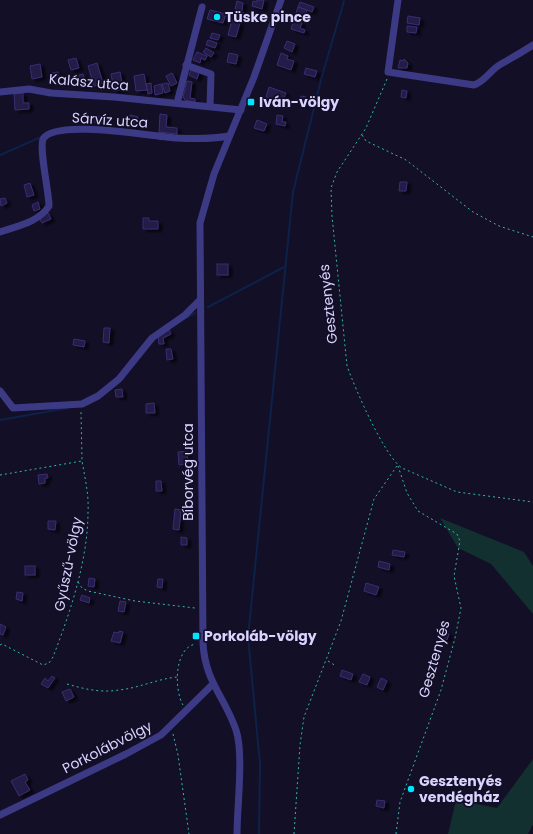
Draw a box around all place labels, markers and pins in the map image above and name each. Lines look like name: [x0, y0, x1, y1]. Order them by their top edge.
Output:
place label: Tüske pince: [225, 7, 311, 27]
marker: Tüske pince: [212, 12, 222, 22]
place label: Iván-völgy: [259, 92, 339, 112]
marker: Iván-völgy: [246, 97, 256, 107]
place label: Porkoláb-völgy: [204, 626, 317, 646]
marker: Porkoláb-völgy: [191, 631, 201, 641]
place label: Gesztenyés vendégház: [419, 771, 502, 807]
marker: Gesztenyés vendégház: [406, 784, 416, 794]

